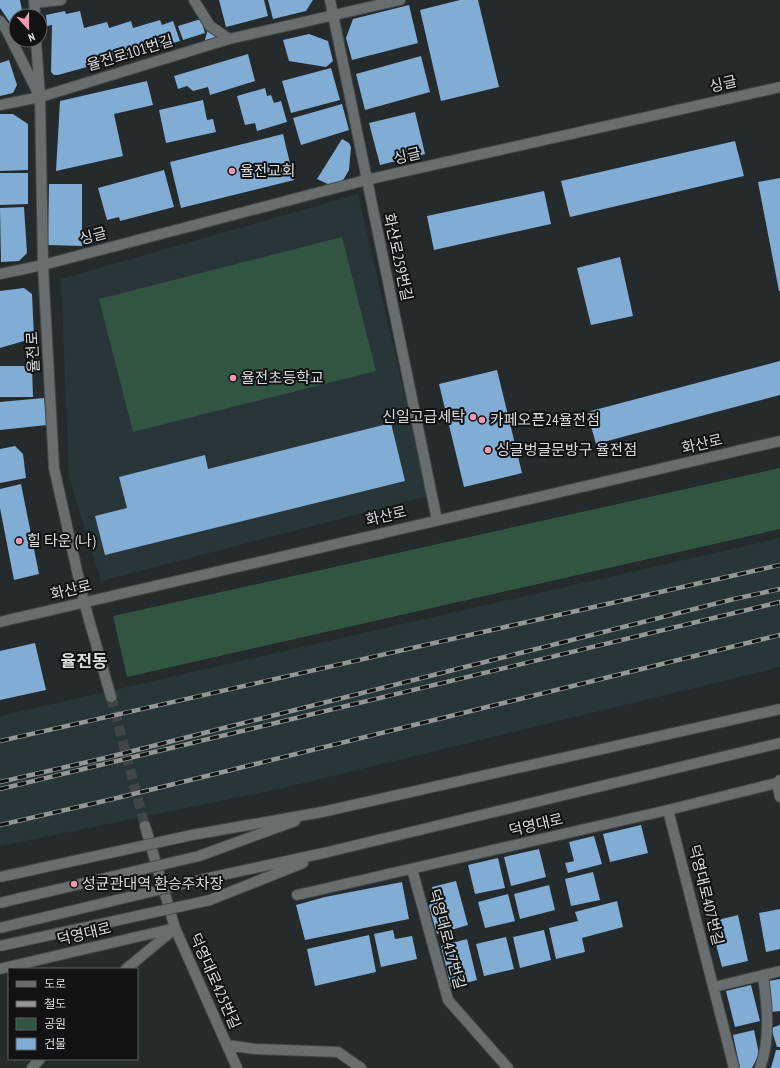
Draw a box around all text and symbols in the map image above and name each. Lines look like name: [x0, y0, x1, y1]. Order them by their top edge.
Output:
north arrow: [8, 8, 48, 48]
text: N: [26, 30, 37, 45]
street label: 율전로101번길: [84, 30, 175, 75]
street label: 싱글: [707, 71, 739, 96]
street label: 싱글: [391, 143, 423, 168]
place label: 율전교회: [240, 161, 295, 180]
marker: 율전교회: [227, 166, 237, 176]
street label: 화산로259번길: [380, 211, 417, 303]
street label: 싱글: [77, 223, 109, 248]
street label: 율전로: [22, 331, 43, 373]
place label: 율전초등학교: [241, 368, 324, 387]
marker: 율전초등학교: [228, 373, 238, 383]
place label: 신일고급세탁: [382, 407, 465, 426]
place label: 카페오픈24율전점: [490, 410, 600, 429]
marker: 신일고급세탁: [468, 412, 478, 422]
marker: 카페오픈24율전점: [477, 415, 487, 425]
street label: 화산로: [680, 430, 724, 457]
place label: 싱글벙글문방구 율전점: [496, 440, 637, 459]
marker: 싱글벙글문방구 율전점: [483, 445, 493, 455]
street label: 화산로: [364, 502, 408, 529]
place label: 힐 타운 (나): [27, 531, 96, 550]
marker: 힐 타운 (나): [14, 536, 24, 546]
street label: 화산로: [48, 575, 93, 604]
district label: 율전동: [61, 650, 108, 672]
street label: 덕영대로: [507, 809, 565, 840]
street label: 덕영대로407번길: [685, 843, 728, 947]
place label: 성균관대역 환승주차장: [82, 874, 223, 893]
marker: 성균관대역 환승주차장: [69, 879, 79, 889]
street label: 덕영대로417번길: [425, 887, 470, 991]
street label: 덕영대로: [55, 918, 113, 949]
street label: 덕영대로425번길: [186, 930, 245, 1032]
legend: [8, 968, 138, 1060]
text: 도로: [44, 976, 66, 991]
text: 철도: [44, 996, 66, 1011]
text: 공원: [44, 1016, 66, 1031]
text: 건물: [44, 1036, 66, 1051]

